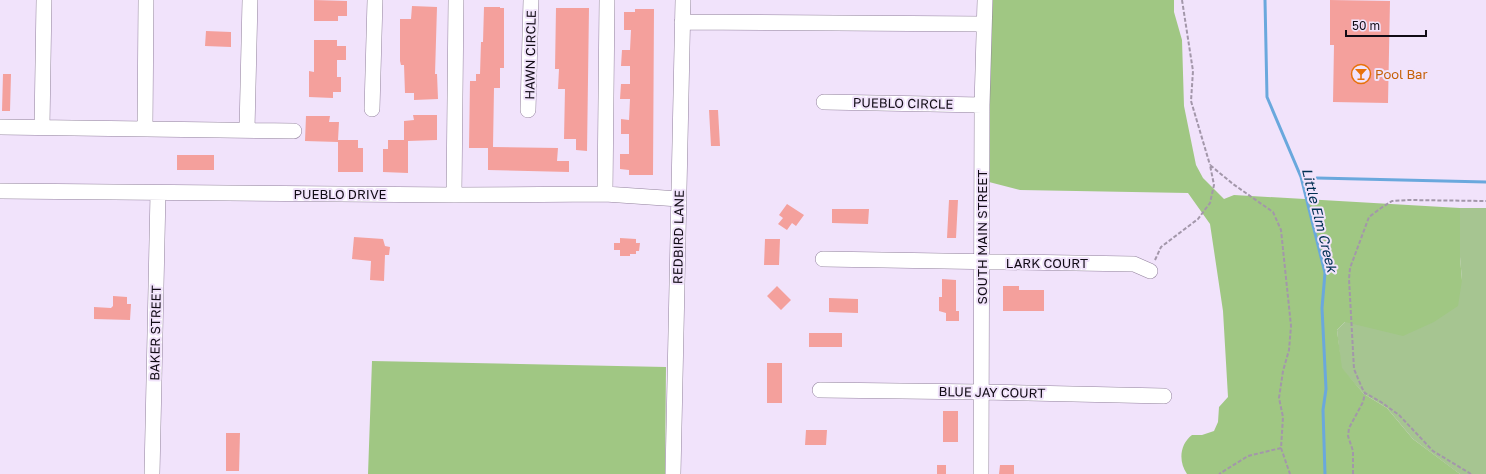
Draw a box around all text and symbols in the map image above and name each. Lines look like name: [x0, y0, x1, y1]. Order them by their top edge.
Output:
street label: HAWN CIRCLE: [521, 10, 539, 100]
scale bar: [1346, 12, 1426, 38]
text: 50 m: [1352, 18, 1380, 33]
bar icon: Pool Bar: [1350, 63, 1372, 85]
place label: Pool Bar: [1375, 66, 1428, 82]
street label: PUEBLO CIRCLE: [853, 94, 953, 112]
water label: Little Elm Creek: [1299, 166, 1342, 276]
street label: SOUTH MAIN STREET: [974, 170, 990, 304]
street label: PUEBLO DRIVE: [293, 186, 387, 202]
street label: REDBIRD LANE: [669, 190, 687, 284]
street label: LARK COURT: [1006, 255, 1088, 271]
street label: BAKER STREET: [146, 285, 164, 381]
street label: BLUE JAY COURT: [938, 383, 1046, 401]

